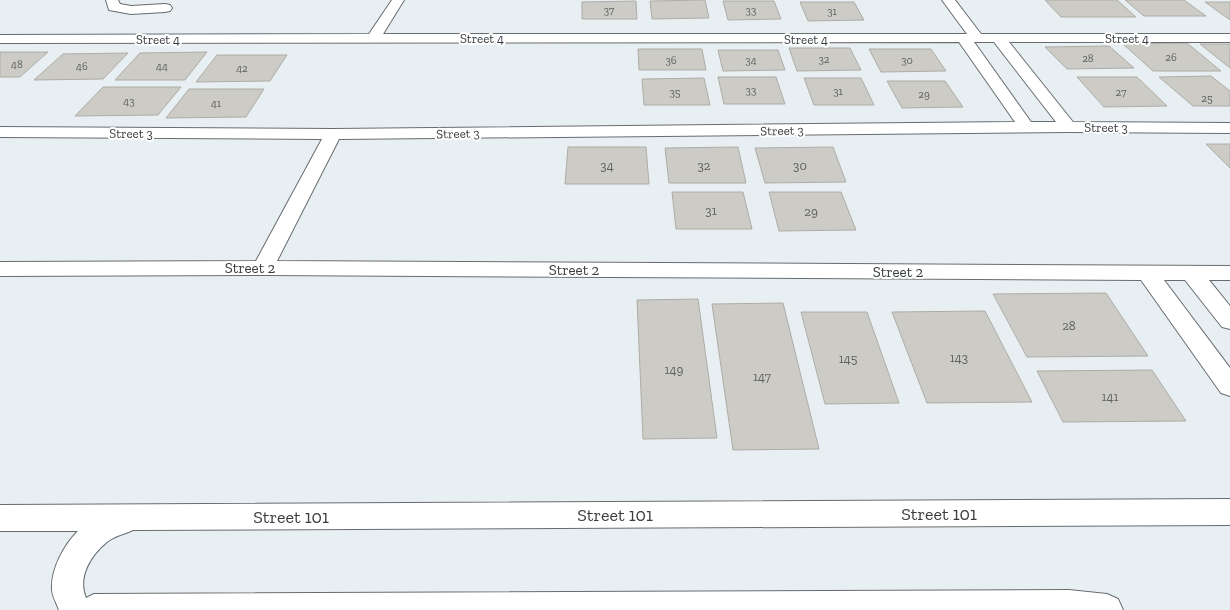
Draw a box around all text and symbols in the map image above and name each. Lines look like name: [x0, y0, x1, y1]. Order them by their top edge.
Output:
house number: 37: [604, 4, 614, 17]
house number: 33: [746, 4, 756, 17]
house number: 31: [827, 5, 838, 18]
street label: Street 4: [460, 31, 504, 46]
street label: Street 4: [1105, 31, 1149, 46]
street label: Street 4: [136, 32, 180, 47]
street label: Street 4: [784, 32, 828, 47]
house number: 26: [1165, 51, 1177, 64]
house number: 28: [1082, 52, 1094, 65]
house number: 32: [818, 53, 830, 66]
house number: 36: [665, 54, 677, 67]
house number: 34: [745, 54, 757, 67]
house number: 30: [901, 54, 913, 67]
house number: 48: [11, 58, 23, 71]
house number: 46: [76, 60, 88, 73]
house number: 44: [156, 60, 168, 73]
house number: 42: [236, 62, 248, 75]
house number: 33: [746, 84, 756, 97]
house number: 31: [833, 85, 844, 98]
house number: 35: [669, 86, 681, 99]
house number: 27: [1116, 86, 1126, 99]
house number: 29: [918, 88, 930, 101]
house number: 25: [1201, 92, 1213, 105]
house number: 43: [123, 95, 135, 108]
house number: 41: [211, 97, 222, 110]
street label: Street 3: [1084, 120, 1128, 135]
street label: Street 3: [760, 123, 804, 138]
street label: Street 3: [109, 126, 153, 141]
street label: Street 3: [436, 126, 480, 141]
house number: 34: [600, 158, 614, 173]
house number: 32: [697, 158, 711, 173]
house number: 30: [793, 158, 807, 173]
house number: 31: [705, 203, 717, 218]
house number: 29: [804, 204, 818, 219]
street label: Street 2: [225, 259, 276, 277]
street label: Street 2: [549, 261, 600, 279]
street label: Street 2: [873, 263, 924, 281]
house number: 28: [1062, 318, 1076, 333]
house number: 143: [950, 350, 968, 365]
house number: 145: [839, 351, 858, 366]
house number: 149: [665, 362, 684, 377]
house number: 147: [753, 369, 771, 384]
house number: 141: [1101, 389, 1119, 404]
street label: Street 101: [901, 503, 977, 525]
street label: Street 101: [577, 504, 653, 526]
street label: Street 101: [253, 506, 329, 528]

